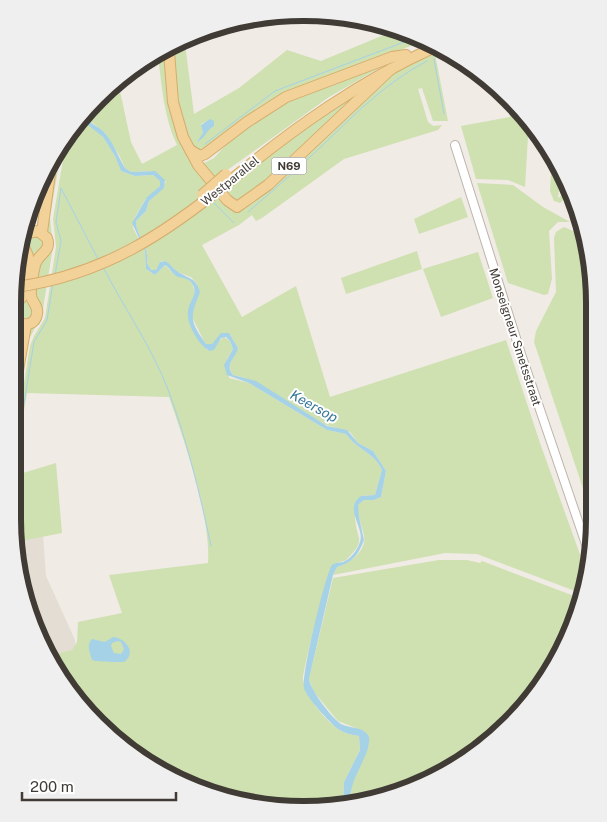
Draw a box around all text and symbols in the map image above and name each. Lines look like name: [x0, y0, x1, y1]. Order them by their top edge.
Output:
street label: Westparallel: [198, 153, 262, 209]
road number: N69: [272, 158, 306, 175]
street label: Monseigneur Smetsstraat: [486, 266, 544, 408]
water label: Keersop: [287, 386, 341, 426]
scale bar: [22, 770, 176, 802]
text: 200 m: [30, 778, 74, 795]

